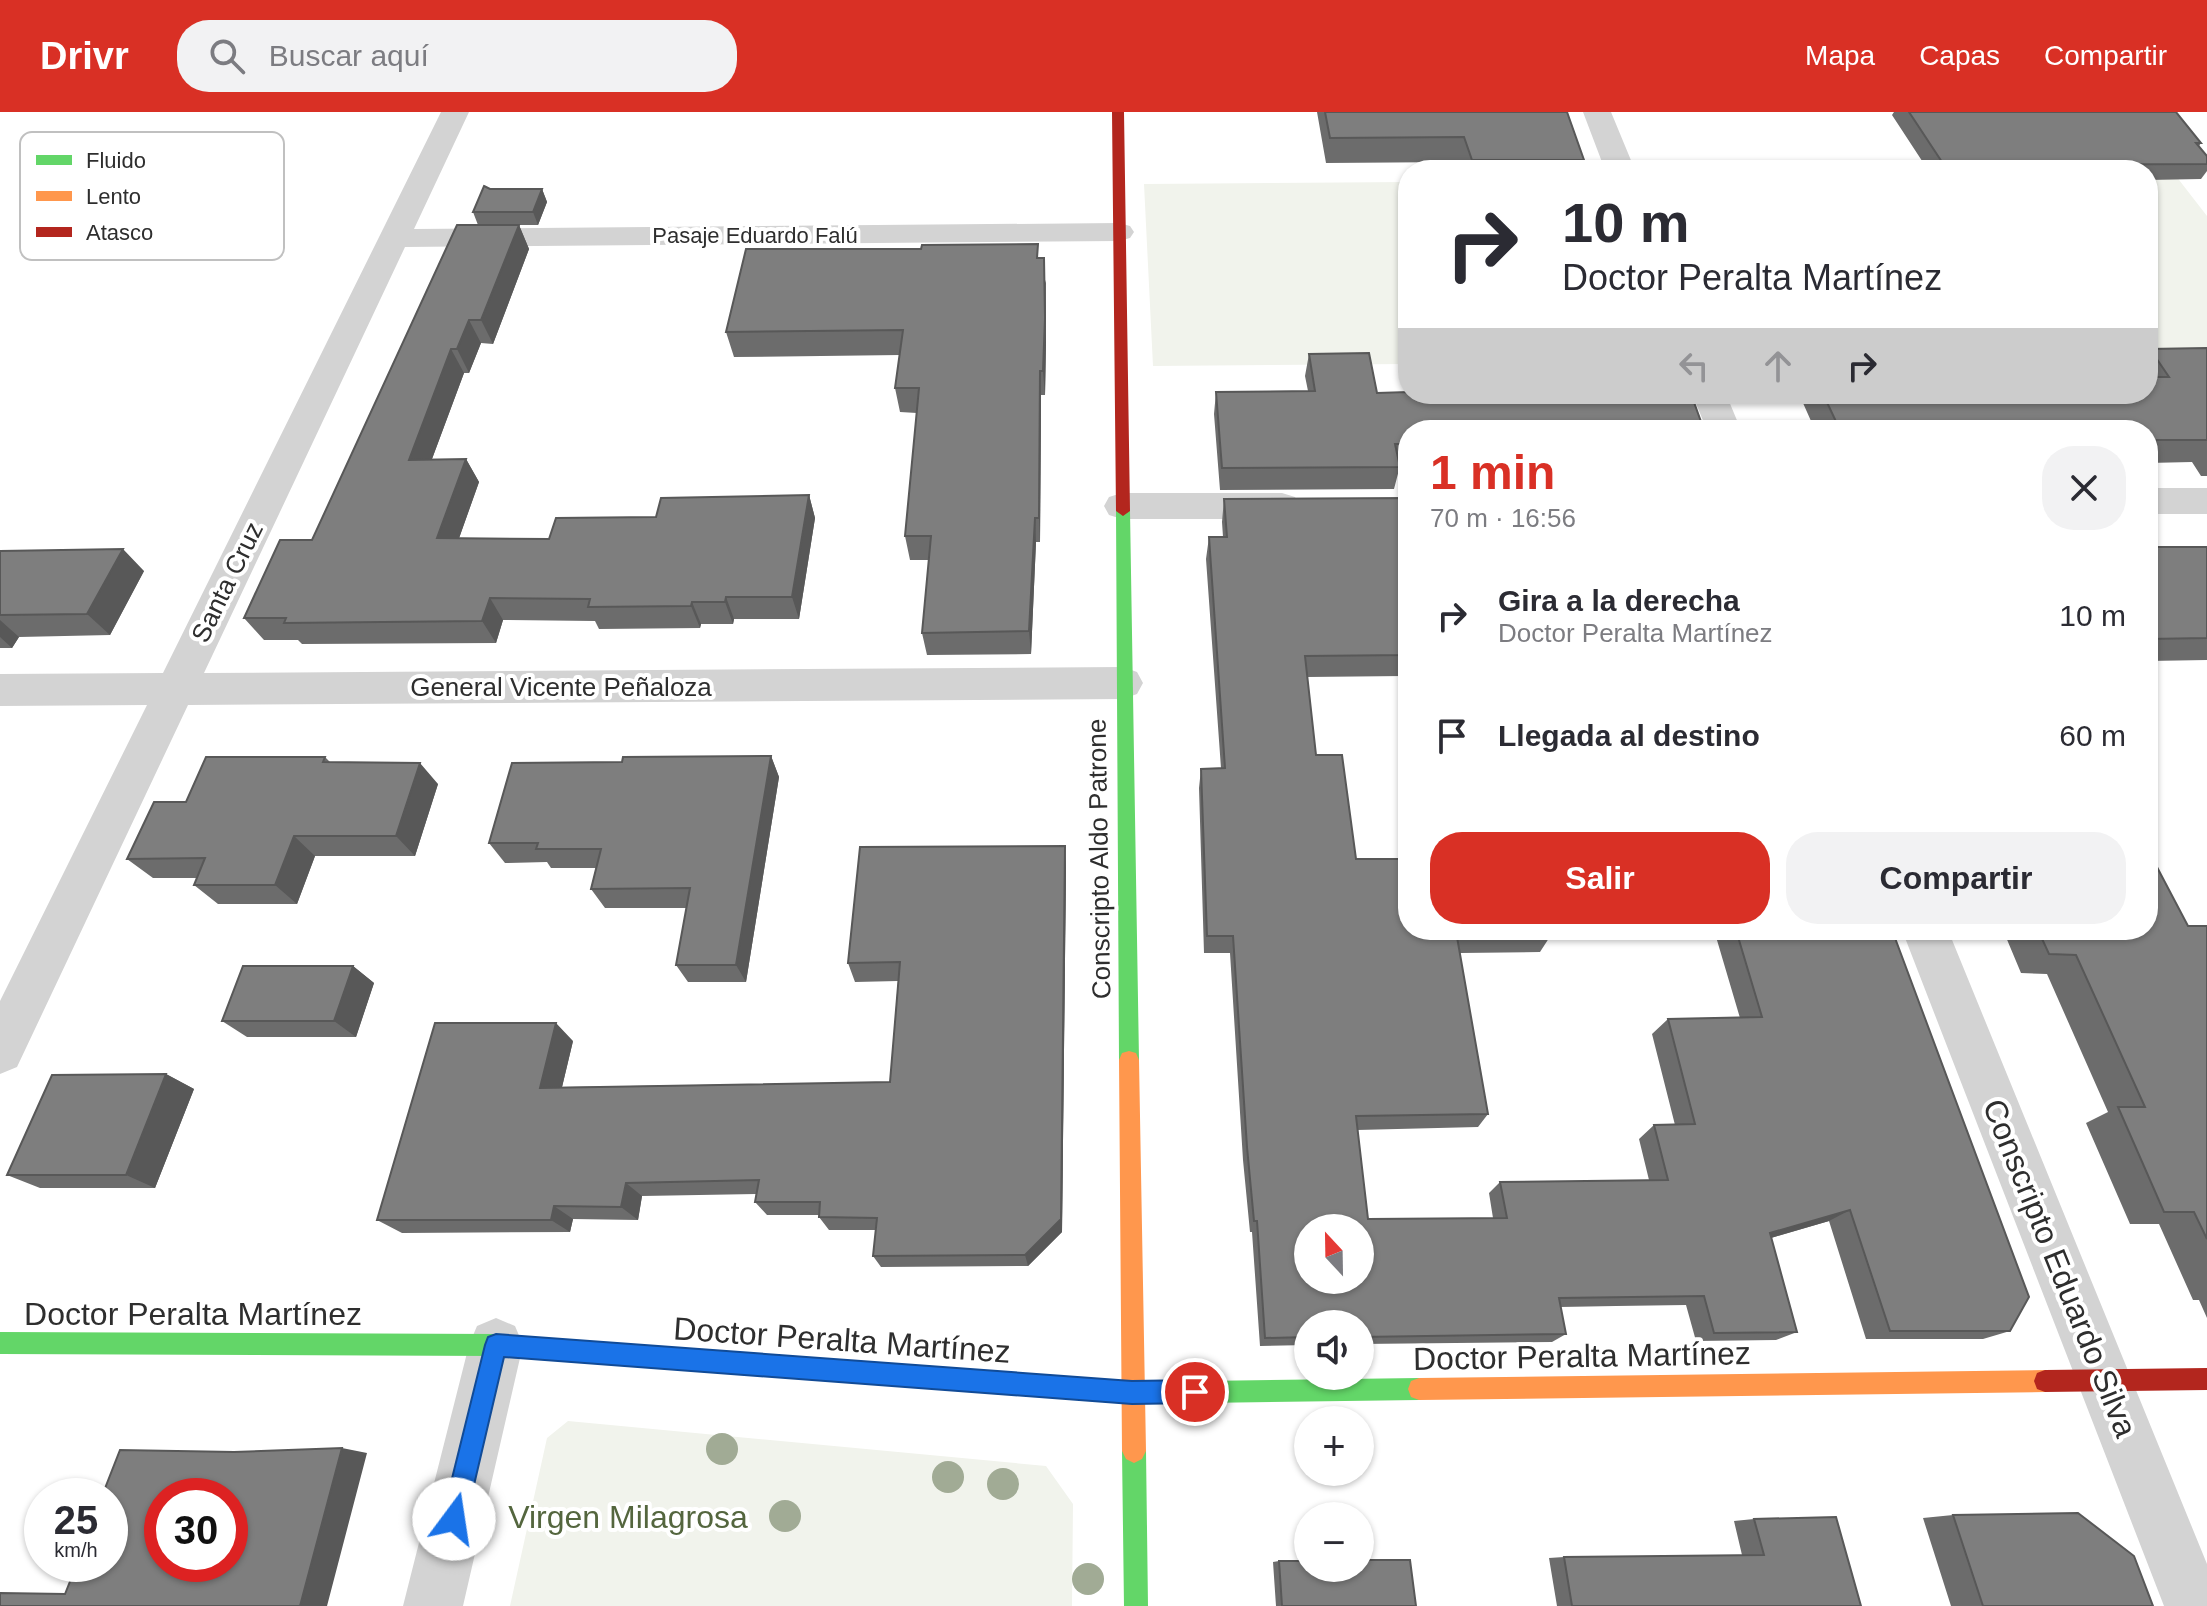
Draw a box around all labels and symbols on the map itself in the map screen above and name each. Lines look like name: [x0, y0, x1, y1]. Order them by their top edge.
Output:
legend: [20, 132, 284, 260]
text: Fluido: [86, 148, 146, 173]
text: Lento: [86, 184, 141, 209]
text: Atasco: [86, 220, 153, 245]
street label: Pasaje Eduardo Falú: [652, 223, 858, 248]
street label: Santa Cruz: [185, 517, 269, 647]
street label: General Vicente Peñaloza: [410, 672, 712, 702]
street label: Conscripto Aldo Patrone: [1082, 719, 1116, 999]
street label: Conscripto Eduardo Silva: [1976, 1094, 2144, 1442]
north arrow: [1294, 1214, 1374, 1294]
street label: Doctor Peralta Martínez: [24, 1296, 362, 1332]
street label: Doctor Peralta Martínez: [672, 1310, 1012, 1370]
street label: Doctor Peralta Martínez: [1413, 1335, 1751, 1377]
pin: [1161, 1358, 1229, 1426]
position arrow: [412, 1477, 496, 1561]
speed limit sign: 30: [144, 1478, 248, 1582]
park label: Virgen Milagrosa: [508, 1499, 748, 1535]

